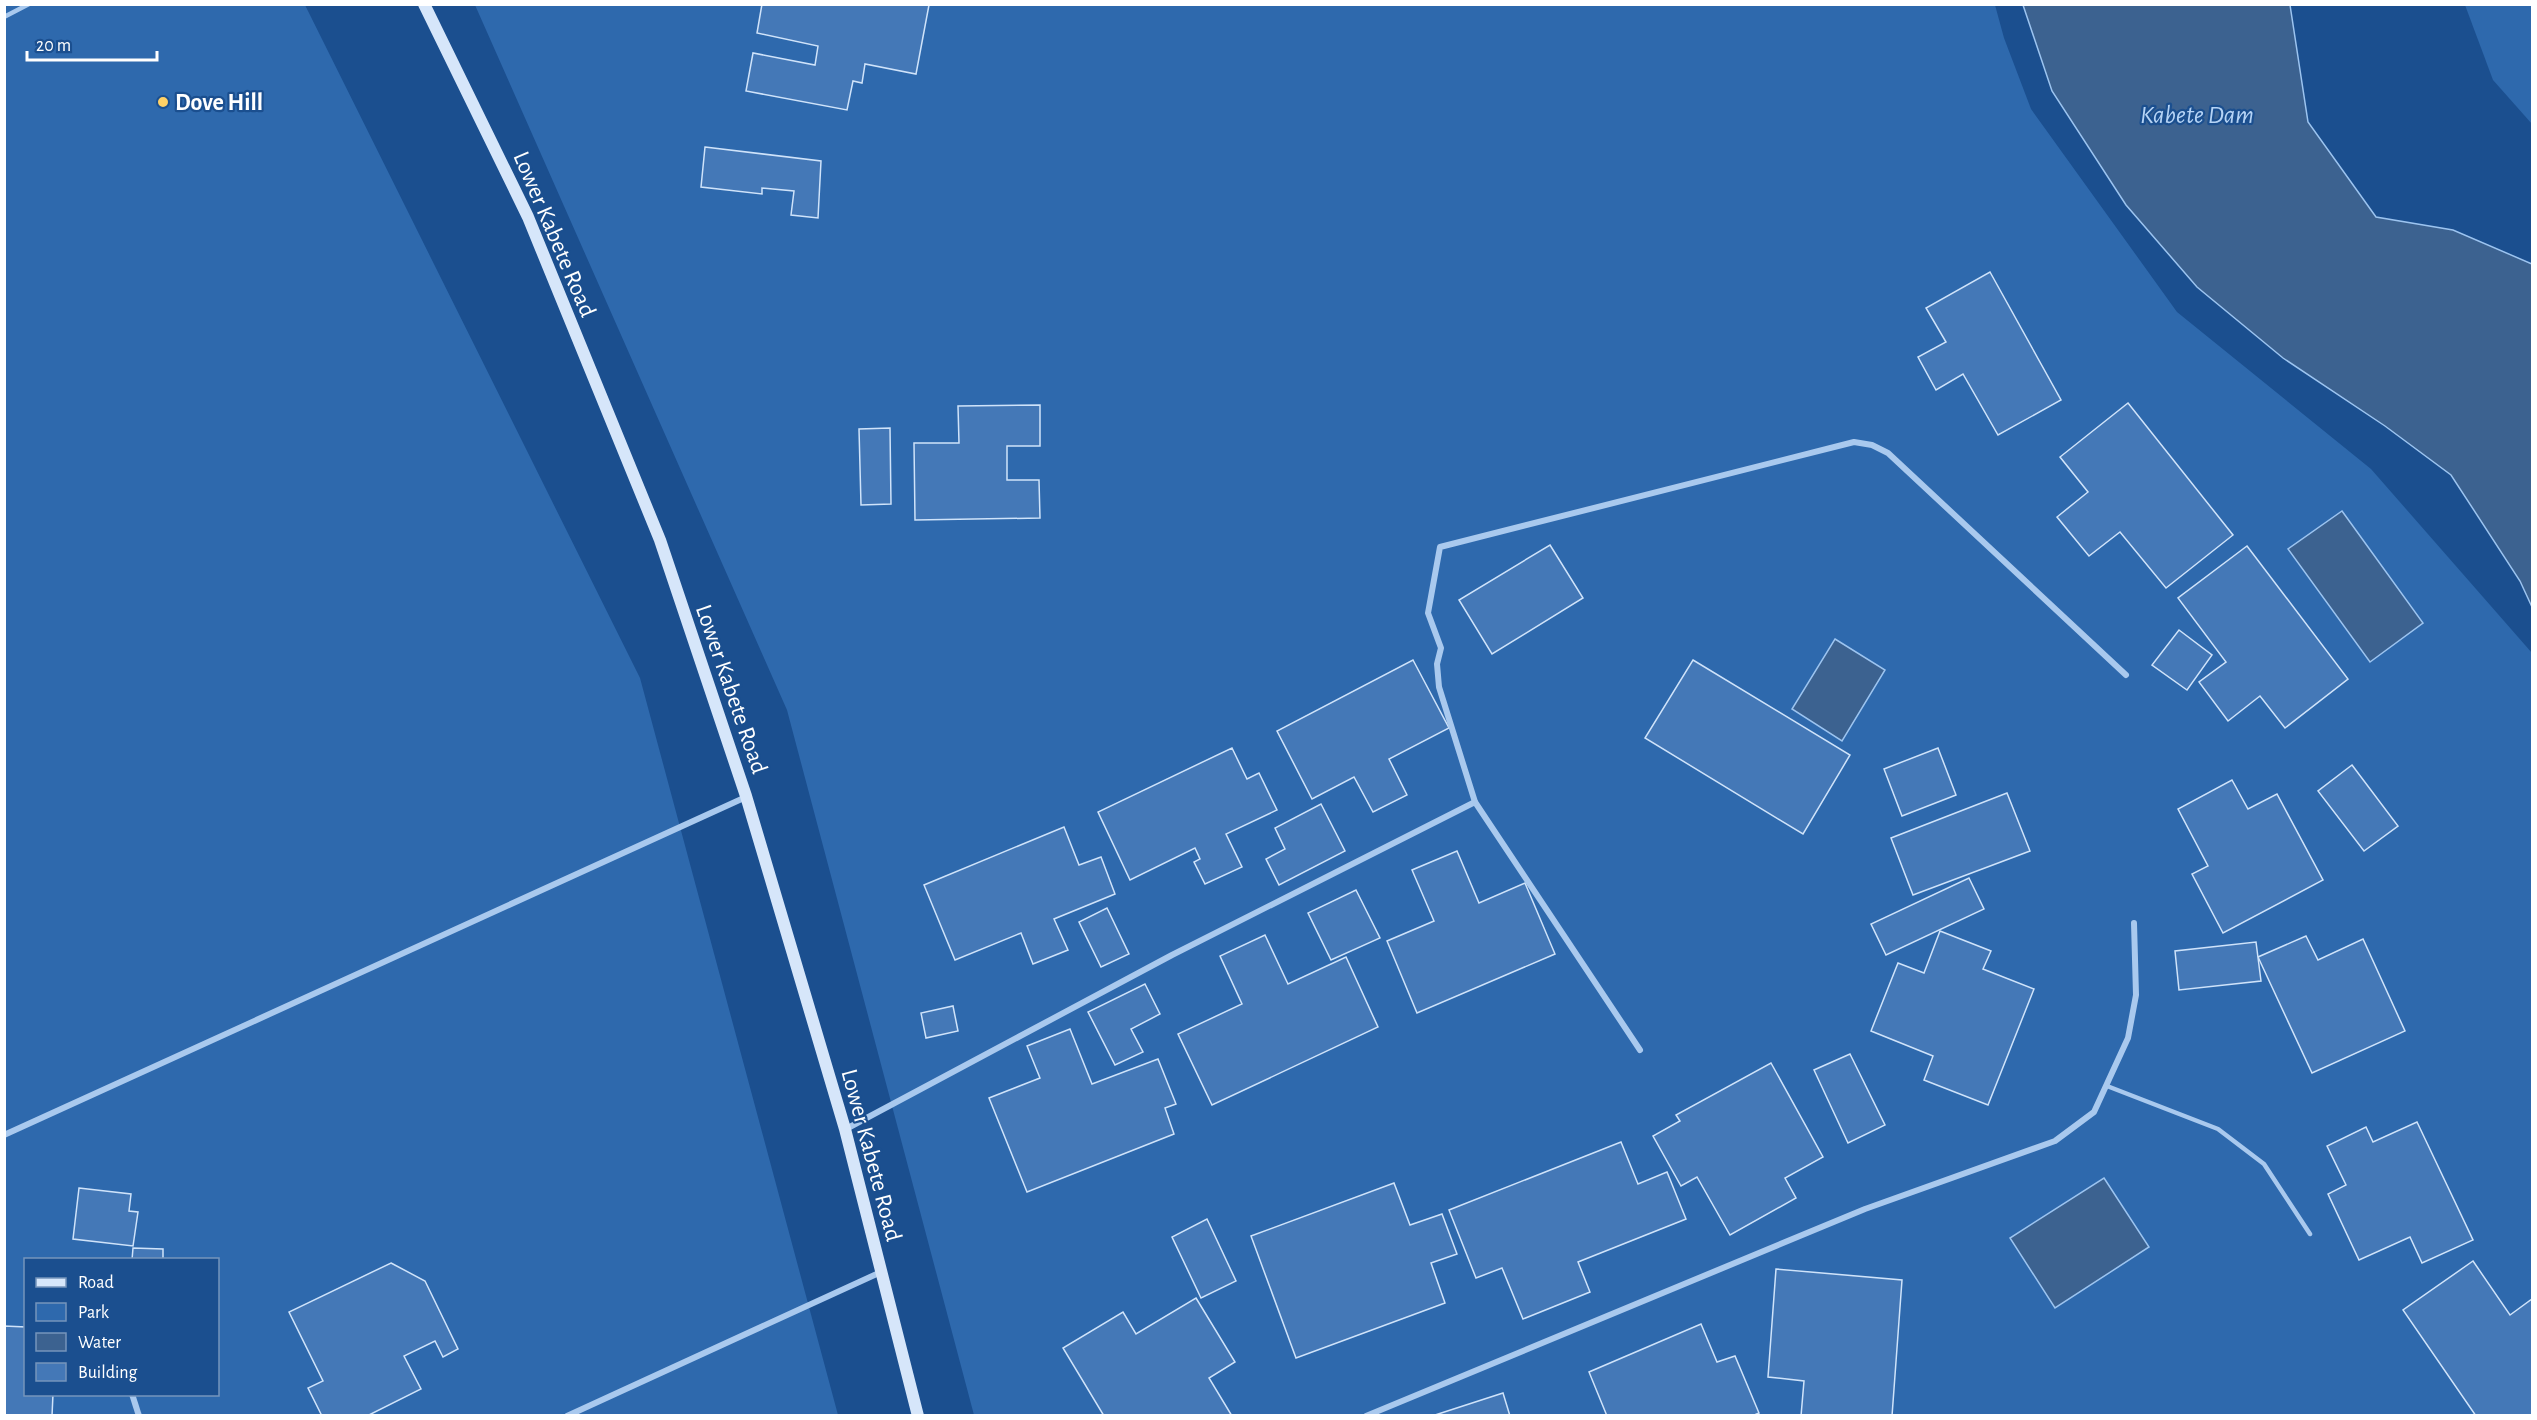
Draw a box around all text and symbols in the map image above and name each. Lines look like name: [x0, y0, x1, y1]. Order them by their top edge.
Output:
scale bar: [27, 24, 158, 62]
text: 20 m: [36, 37, 71, 55]
place label: Dove Hill: [175, 91, 263, 115]
marker: Dove Hill: [156, 95, 170, 109]
water label: Kabete Dam: [2140, 102, 2254, 128]
street label: Lower Kabete Road: [508, 148, 600, 321]
street label: Lower Kabete Road: [691, 602, 771, 777]
street label: Lower Kabete Road: [837, 1067, 906, 1244]
legend: [24, 1258, 219, 1396]
text: Road: [78, 1274, 114, 1292]
text: Park: [78, 1304, 110, 1322]
text: Water: [78, 1334, 121, 1352]
text: Building: [78, 1364, 138, 1382]

